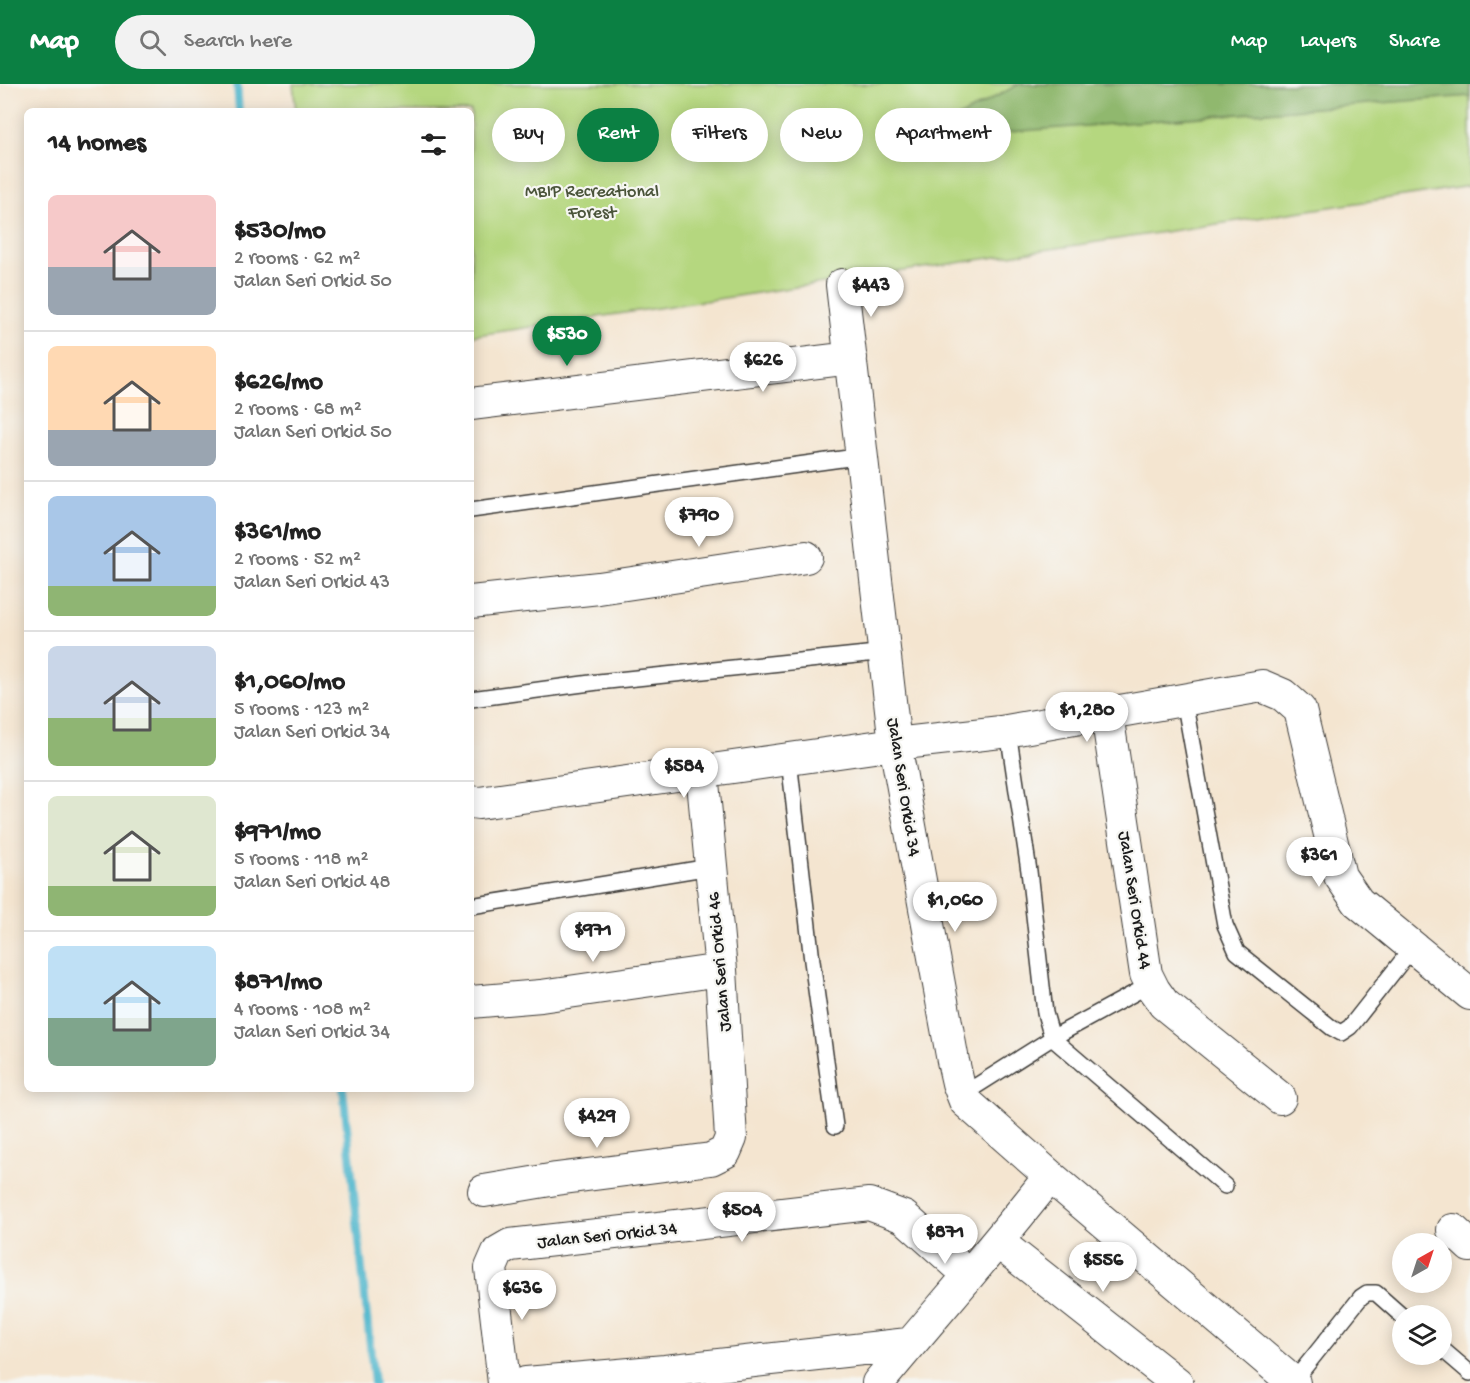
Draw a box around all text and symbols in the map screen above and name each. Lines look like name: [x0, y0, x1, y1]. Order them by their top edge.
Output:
search box: [115, 15, 535, 69]
text: Map: [30, 26, 79, 59]
icon: search: [136, 26, 169, 59]
text: Search here: [184, 29, 292, 55]
text: Map: [1231, 30, 1267, 55]
text: Layers: [1300, 30, 1356, 55]
text: Share: [1389, 30, 1440, 55]
chip: Buy: [492, 108, 565, 162]
chip: Rent: [577, 108, 659, 162]
chip: Filters: [671, 108, 768, 162]
chip: New: [780, 108, 863, 162]
chip: Apartment: [875, 108, 1011, 162]
icon: filters: [417, 128, 450, 161]
text: 14 homes: [48, 129, 146, 160]
park label: MBIP Recreational Forest: [525, 182, 659, 224]
text: $530/mo: [234, 217, 326, 248]
icon: home: [96, 219, 168, 291]
text: 2 rooms · 62 m²: [234, 248, 361, 271]
pin: $443: [835, 267, 907, 318]
text: Jalan Seri Orkid 50: [234, 271, 392, 294]
text: $443: [852, 275, 890, 298]
pin: $530: [531, 316, 603, 367]
text: $530: [546, 324, 588, 347]
pin: $626: [727, 342, 799, 393]
text: $626: [743, 350, 783, 373]
text: $626/mo: [234, 368, 323, 399]
icon: home: [96, 370, 168, 442]
text: 2 rooms · 68 m²: [234, 399, 362, 422]
text: Jalan Seri Orkid 50: [234, 422, 392, 445]
pin: $790: [663, 497, 735, 548]
text: $790: [679, 505, 719, 528]
text: $361/mo: [234, 518, 321, 549]
icon: home: [96, 520, 168, 592]
text: 2 rooms · 52 m²: [234, 549, 361, 572]
text: Jalan Seri Orkid 43: [234, 572, 390, 595]
text: $1,060/mo: [234, 668, 345, 699]
icon: home: [96, 670, 168, 742]
pin: $1,280: [1038, 692, 1136, 743]
text: 5 rooms · 123 m²: [234, 699, 370, 722]
text: $1,280: [1059, 700, 1115, 723]
street label: Jalan Seri Orkid 34: [881, 716, 924, 859]
text: Jalan Seri Orkid 34: [234, 722, 390, 745]
pin: $584: [648, 748, 720, 799]
text: $584: [664, 756, 704, 779]
text: $971/mo: [234, 818, 321, 849]
icon: home: [96, 820, 168, 892]
street label: Jalan Seri Orkid 44: [1112, 830, 1155, 971]
pin: $361: [1283, 837, 1355, 888]
text: $361: [1300, 845, 1338, 868]
text: 5 rooms · 118 m²: [234, 849, 368, 872]
text: Jalan Seri Orkid 48: [234, 872, 390, 895]
pin: $1,060: [906, 882, 1004, 933]
street label: Jalan Seri Orkid 46: [704, 890, 737, 1032]
text: $1,060: [927, 890, 983, 913]
pin: $971: [557, 912, 629, 963]
text: $971: [574, 920, 612, 943]
text: $871/mo: [234, 968, 322, 999]
icon: home: [96, 970, 168, 1042]
text: 4 rooms · 108 m²: [234, 999, 371, 1022]
text: Jalan Seri Orkid 34: [234, 1022, 390, 1045]
pin: $429: [561, 1098, 633, 1149]
text: $429: [578, 1106, 616, 1129]
pin: $504: [706, 1192, 778, 1243]
text: $504: [722, 1200, 762, 1223]
pin: $871: [909, 1214, 981, 1265]
street label: Jalan Seri Orkid 34: [536, 1219, 679, 1254]
text: $871: [926, 1222, 964, 1245]
north arrow: [1392, 1233, 1452, 1293]
map controls: [1392, 1233, 1452, 1365]
pin: $556: [1067, 1242, 1139, 1293]
text: $556: [1083, 1250, 1123, 1273]
pin: $636: [486, 1270, 558, 1321]
text: $636: [502, 1278, 542, 1301]
button: layers: [1392, 1305, 1452, 1365]

